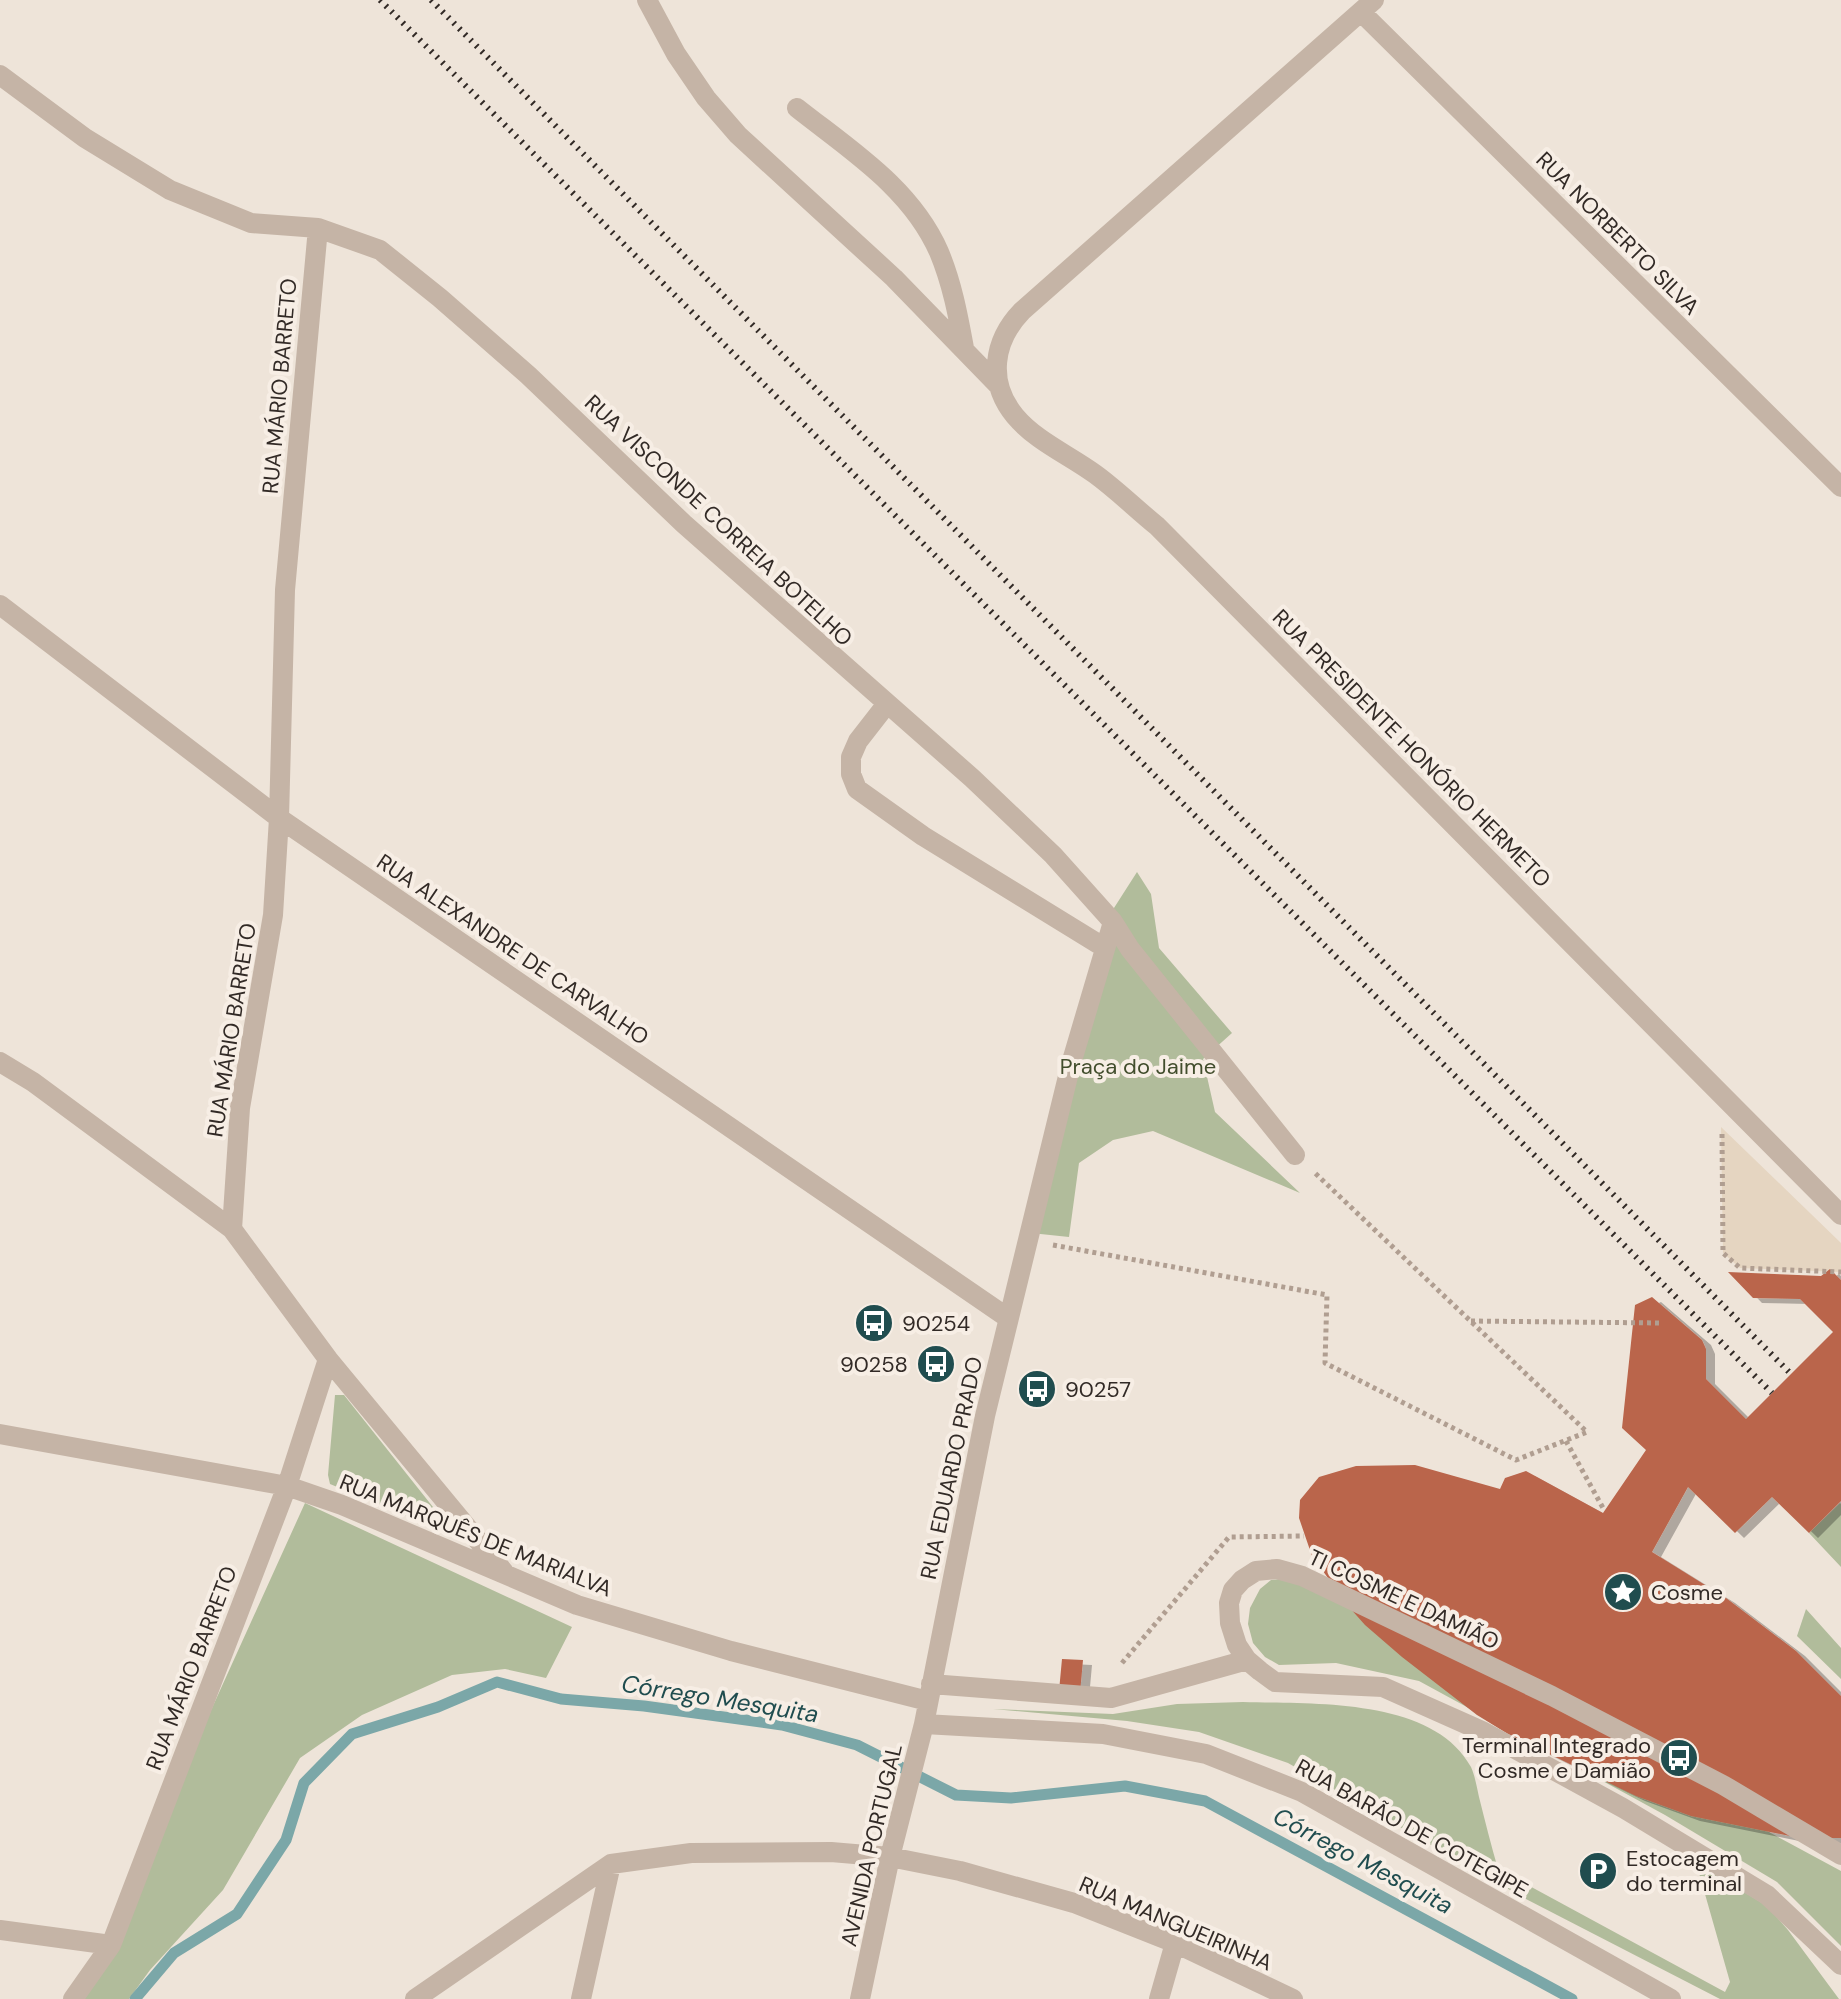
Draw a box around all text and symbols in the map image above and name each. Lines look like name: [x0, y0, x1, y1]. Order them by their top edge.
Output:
street label: RUA NORBERTO SILVA: [1530, 145, 1706, 321]
street label: RUA MÁRIO BARRETO: [256, 277, 303, 495]
street label: RUA VISCONDE CORREIA BOTELHO: [579, 388, 859, 652]
street label: RUA PRESIDENTE HONÓRIO HERMETO: [1266, 603, 1557, 894]
street label: RUA ALEXANDRE DE CARVALHO: [371, 847, 654, 1052]
street label: RUA MÁRIO BARRETO: [200, 921, 263, 1139]
park label: Praça do Jaime: [1060, 1052, 1216, 1081]
bus stop icon: 90254: [853, 1302, 895, 1344]
place label: 90254: [902, 1309, 970, 1338]
bus stop icon: 90258: [915, 1343, 957, 1385]
place label: 90258: [840, 1350, 908, 1379]
street label: RUA EDUARDO PRADO: [914, 1354, 989, 1582]
bus stop icon: 90257: [1016, 1368, 1058, 1410]
place label: 90257: [1065, 1375, 1131, 1404]
street label: RUA MARQUÊS DE MARIALVA: [335, 1467, 616, 1603]
street label: TI COSME E DAMIÃO: [1304, 1543, 1504, 1656]
street label: RUA MÁRIO BARRETO: [139, 1562, 244, 1774]
place icon: Cosme: [1602, 1571, 1644, 1613]
place label: Cosme: [1651, 1578, 1723, 1607]
water label: Córrego Mesquita: [619, 1668, 821, 1729]
place label: Terminal Integrado Cosme e Damião: [1462, 1731, 1651, 1785]
bus stop icon: Terminal Integrado Cosme e Damião: [1658, 1737, 1700, 1779]
street label: AVENIDA PORTUGAL: [834, 1741, 909, 1949]
street label: RUA BARÃO DE COTEGIPE: [1290, 1752, 1533, 1905]
water label: Córrego Mesquita: [1268, 1800, 1458, 1921]
place label: Estocagem do terminal: [1626, 1844, 1742, 1898]
parking icon: Estocagem do terminal: [1577, 1850, 1619, 1892]
street label: RUA MANGUEIRINHA: [1075, 1870, 1277, 1977]

